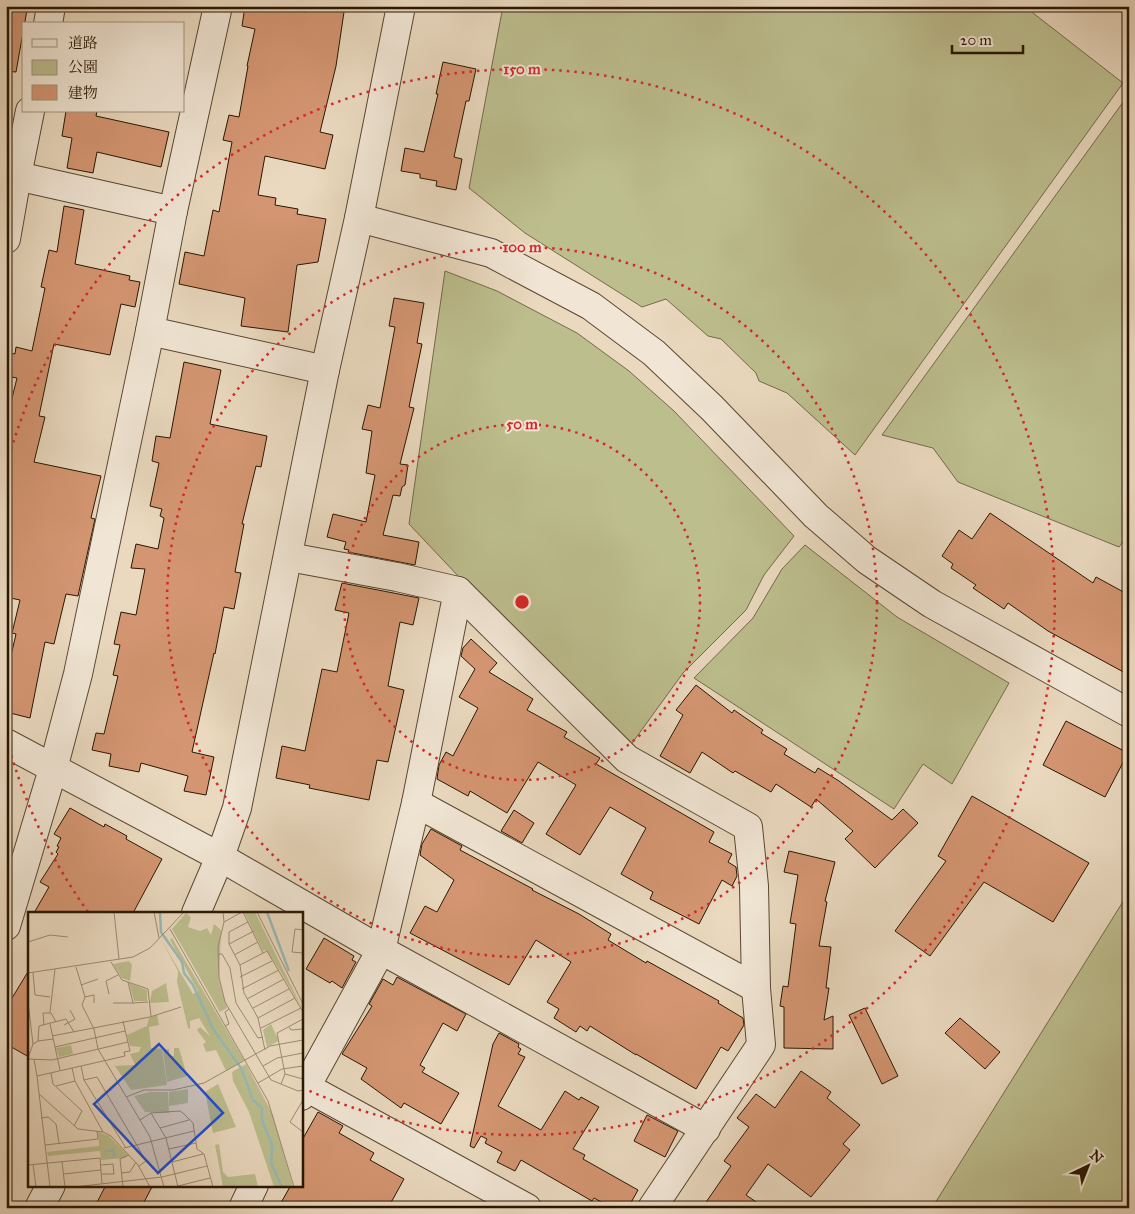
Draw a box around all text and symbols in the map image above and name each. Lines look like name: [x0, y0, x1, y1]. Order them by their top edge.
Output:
legend: [22, 22, 185, 112]
scale bar: [952, 22, 1024, 54]
text: 20 m: [960, 31, 992, 49]
text: 道路: [68, 34, 98, 52]
text: 公園: [68, 58, 98, 76]
text: 150 m: [503, 60, 541, 78]
text: 建物: [68, 84, 98, 102]
text: 100 m: [502, 238, 542, 256]
text: 50 m: [506, 415, 538, 433]
centre of rings: [513, 593, 531, 611]
inset map: [28, 912, 302, 1186]
north arrow: [1062, 1142, 1112, 1192]
text: N: [1086, 1147, 1107, 1167]

